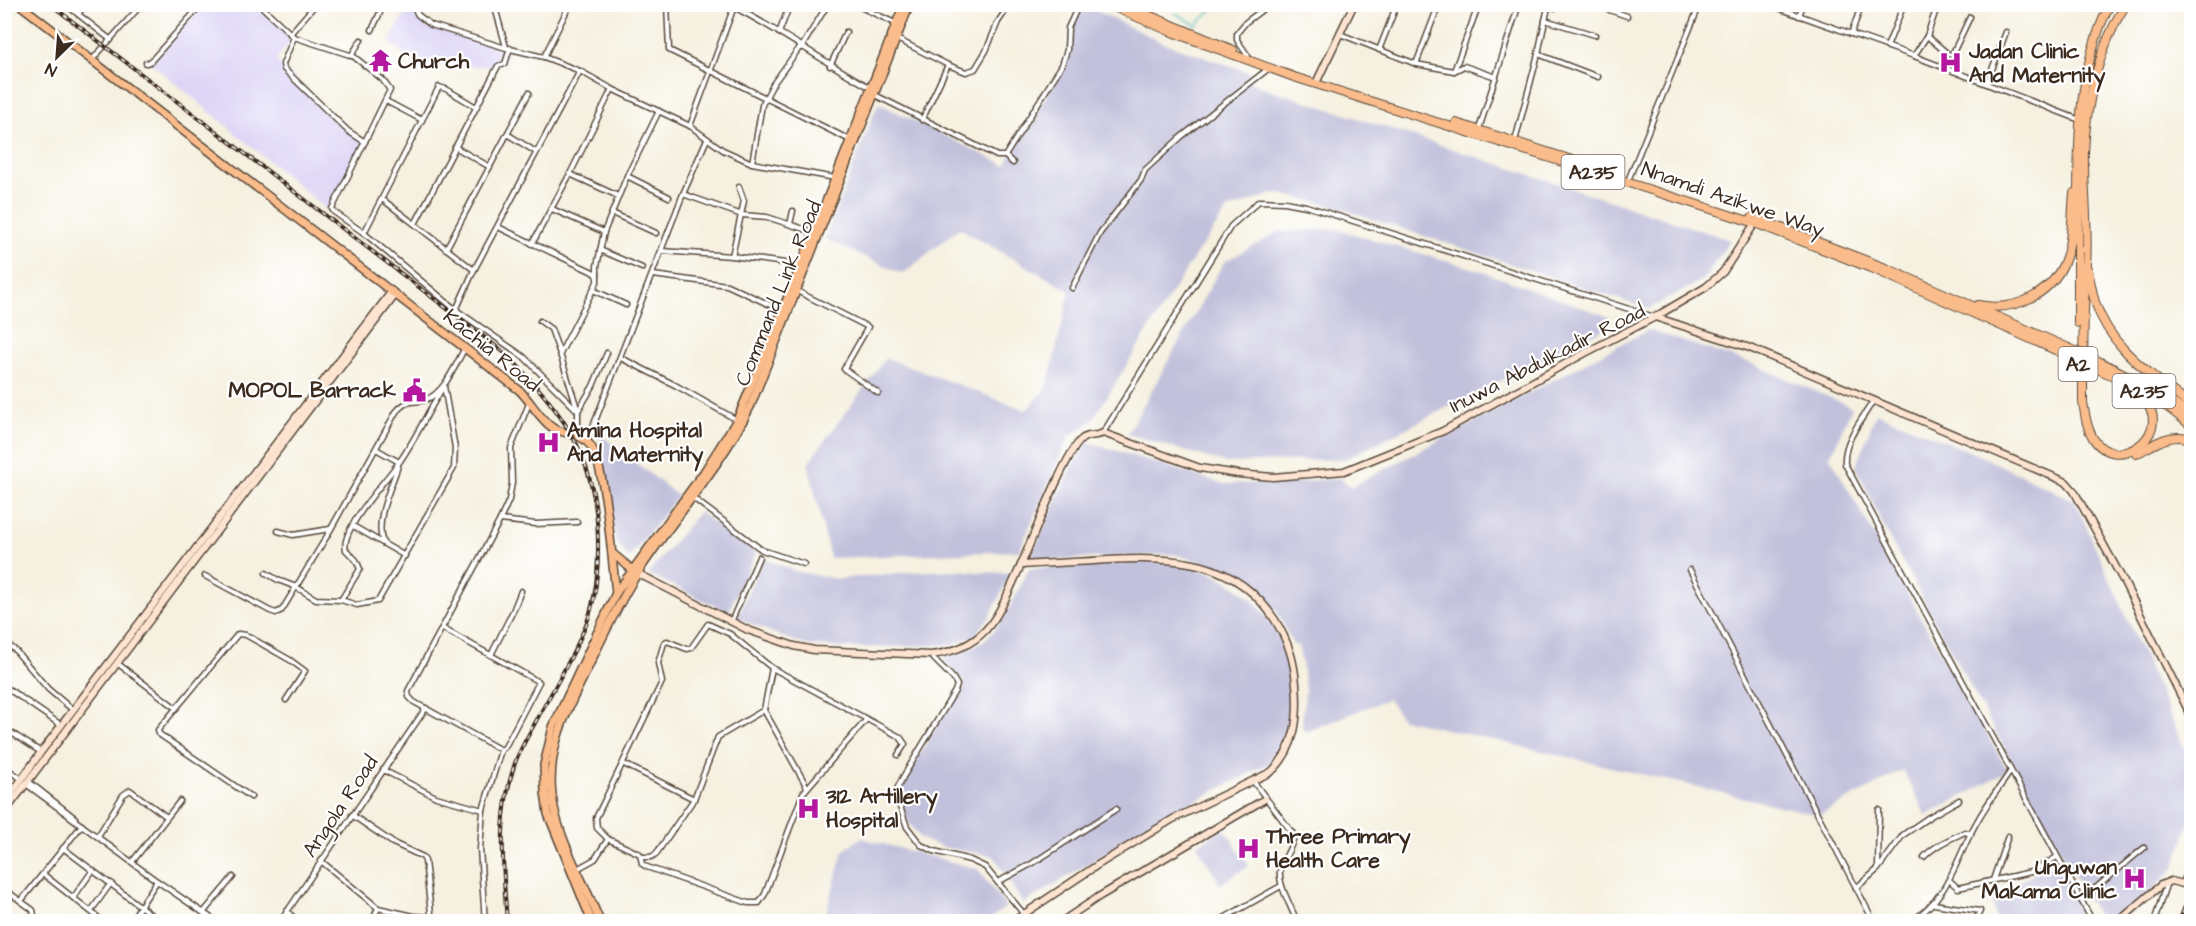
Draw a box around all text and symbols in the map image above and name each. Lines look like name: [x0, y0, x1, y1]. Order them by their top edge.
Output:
north arrow: [27, 27, 87, 87]
place label: Jadan Clinic And Maternity: [1968, 37, 2106, 93]
place label: Church: [398, 47, 470, 76]
temple icon: Church: [367, 48, 393, 74]
hospital icon: Jadan Clinic And Maternity: [1938, 50, 1964, 76]
text: N: [42, 58, 60, 82]
road number: A235: [1562, 155, 1624, 189]
street label: Nnamdi Azikwe Way: [1637, 155, 1829, 246]
street label: Command Link Road: [728, 196, 829, 390]
street label: Inuwa Abdulkadir Road: [1444, 296, 1650, 420]
street label: Kachia Road: [437, 302, 547, 399]
road number: A2: [2058, 347, 2098, 381]
road number: A235: [2112, 374, 2176, 408]
place label: MOPOL Barrack: [228, 376, 396, 405]
public building icon: MOPOL Barrack: [401, 377, 427, 403]
place label: Amina Hospital And Maternity: [567, 416, 704, 472]
hospital icon: Amina Hospital And Maternity: [536, 429, 562, 455]
street label: Angola Road: [296, 749, 387, 864]
place label: 312 Artillery Hospital: [825, 782, 938, 836]
hospital icon: 312 Artillery Hospital: [795, 795, 821, 821]
place label: Three Primary Health Care: [1265, 822, 1411, 875]
hospital icon: Three Primary Health Care: [1235, 835, 1261, 861]
place label: Unguwan Makama Clinic: [1982, 853, 2118, 906]
hospital icon: Unguwan Makama Clinic: [2122, 866, 2148, 892]

